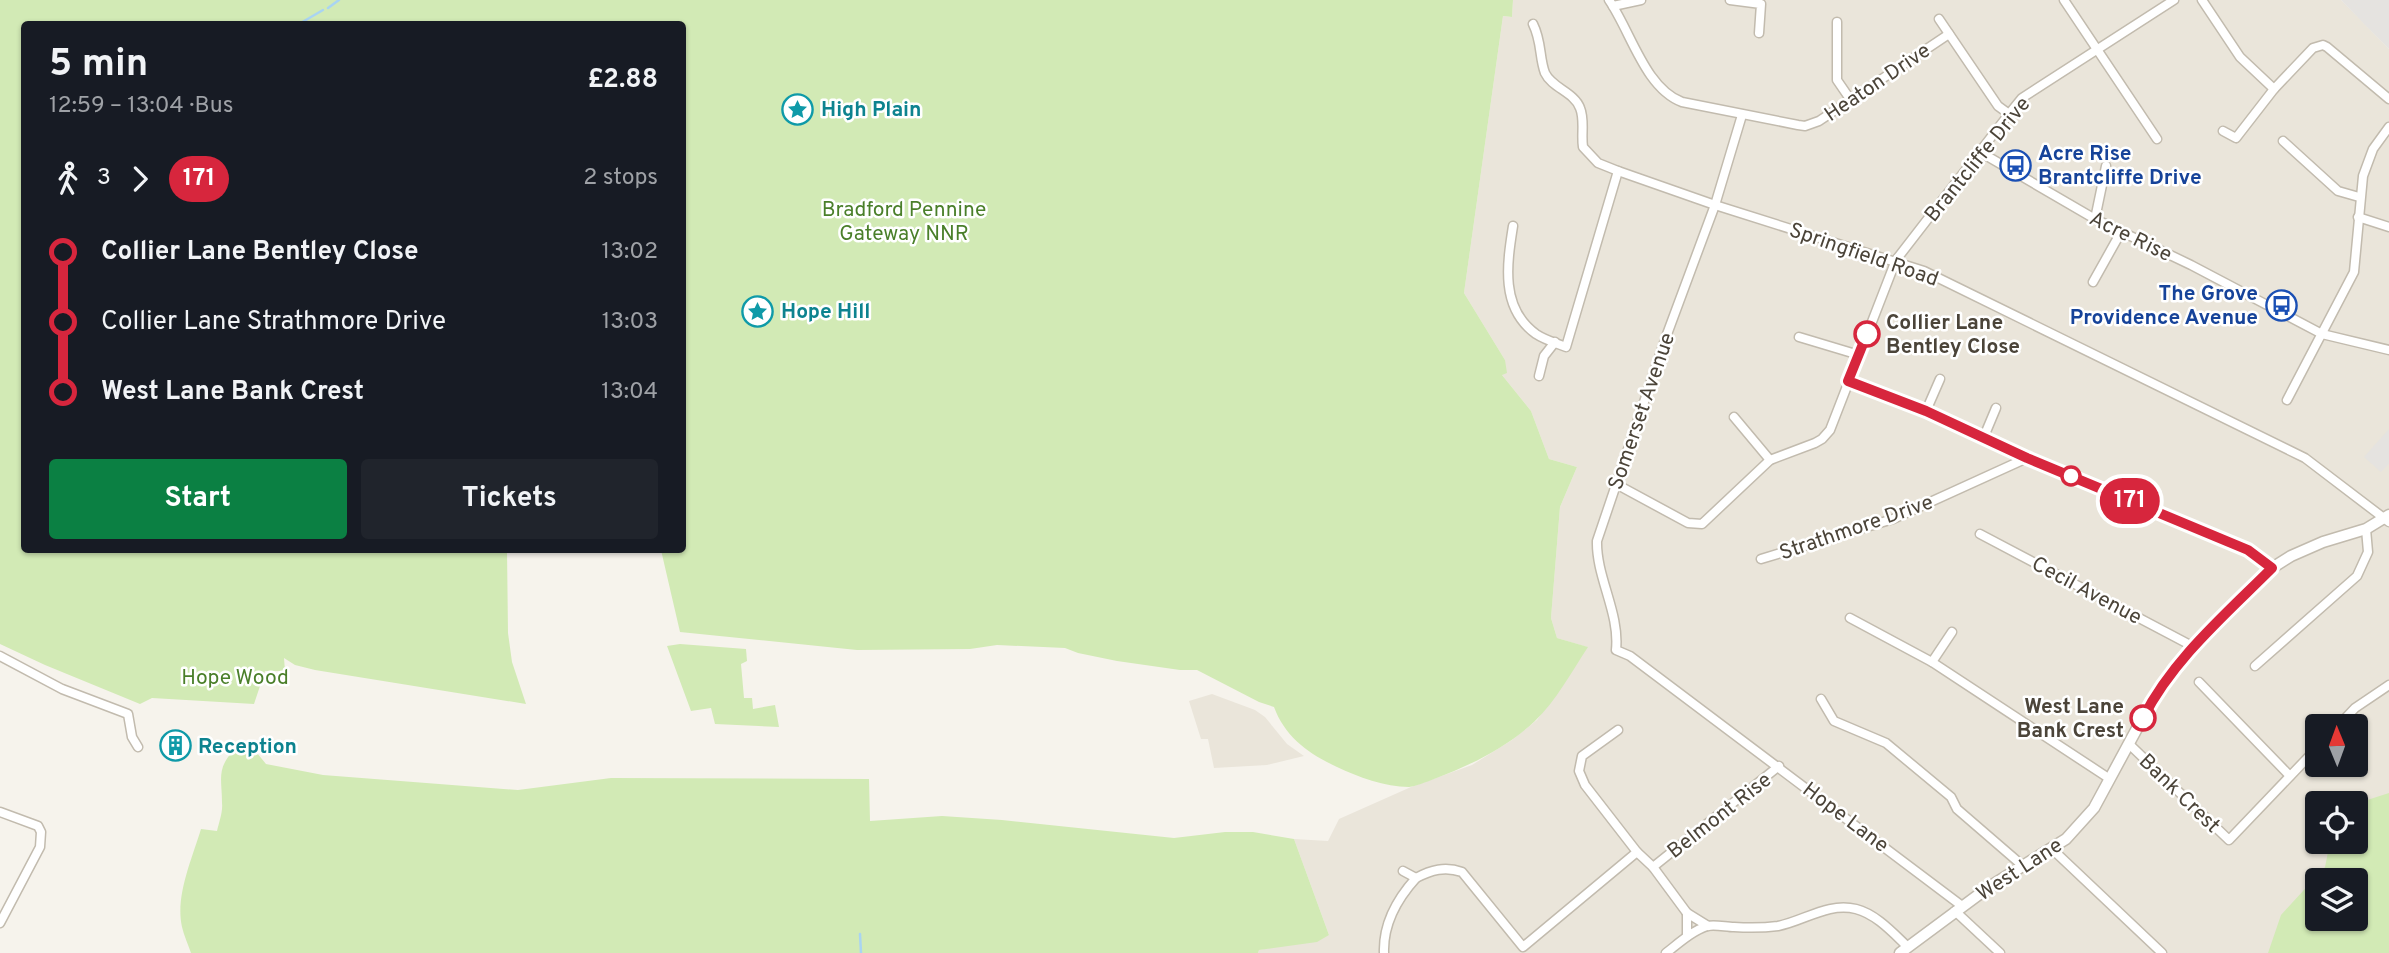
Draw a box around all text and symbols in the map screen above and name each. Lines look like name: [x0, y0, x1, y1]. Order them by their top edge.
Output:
street label: Heaton Drive: [1820, 38, 1936, 129]
text: 5 min: [49, 41, 148, 90]
text: £2.88: [587, 64, 658, 97]
text: 12:59 – 13:04 · Bus: [49, 92, 233, 121]
place icon: High Plain: [781, 92, 815, 126]
street label: Brantcliffe Drive: [1919, 92, 2037, 228]
place label: High Plain: [821, 97, 922, 124]
place label: Acre Rise Brantcliffe Drive: [2038, 141, 2202, 192]
bus stop icon: Acre Rise Brantcliffe Drive: [1998, 148, 2032, 182]
icon: walk: [49, 160, 87, 198]
icon: forward: [121, 160, 159, 198]
text: 3: [97, 164, 111, 193]
text: 171: [183, 164, 215, 194]
text: 2 stops: [583, 164, 658, 193]
park label: Bradford Pennine Gateway NNR: [822, 197, 986, 248]
street label: Acre Rise: [2085, 206, 2176, 269]
street label: Springfield Road: [1785, 217, 1942, 294]
text: Collier Lane Bentley Close: [101, 236, 418, 269]
text: 13:02: [602, 238, 658, 267]
place label: The Grove Providence Avenue: [2070, 281, 2258, 332]
bus stop icon: The Grove Providence Avenue: [2264, 288, 2298, 322]
place icon: Hope Hill: [741, 294, 775, 328]
place label: Hope Hill: [781, 299, 870, 326]
text: Collier Lane Strathmore Drive: [101, 306, 446, 339]
text: 13:03: [602, 308, 658, 337]
place label: Collier Lane Bentley Close: [1886, 310, 2020, 361]
marker: Collier Lane Bentley Close: [1854, 321, 1880, 347]
street label: Somerset Avenue: [1603, 329, 1682, 494]
text: West Lane Bank Crest: [101, 376, 364, 409]
text: 13:04: [601, 378, 658, 407]
button: Start: [49, 459, 347, 539]
button: Tickets: [361, 459, 658, 539]
unlabelled marker: [2061, 466, 2081, 486]
line badge: 171: [2090, 478, 2170, 524]
text: 171: [2114, 486, 2146, 516]
street label: Strathmore Drive: [1776, 489, 1937, 567]
street label: Cecil Avenue: [2027, 551, 2146, 632]
park label: Hope Wood: [181, 665, 289, 692]
place label: West Lane Bank Crest: [2017, 694, 2124, 745]
marker: West Lane Bank Crest: [2130, 705, 2156, 731]
north arrow: [2305, 714, 2368, 777]
map controls: [2305, 714, 2368, 931]
building icon: Reception: [158, 729, 192, 763]
place label: Reception: [198, 734, 297, 761]
street label: Bank Crest: [2133, 749, 2225, 840]
street label: Belmont Rise: [1662, 767, 1778, 865]
street label: Hope Lane: [1797, 777, 1894, 859]
button: locate: [2305, 791, 2368, 854]
street label: West Lane: [1972, 832, 2068, 908]
button: layers: [2305, 868, 2368, 931]

